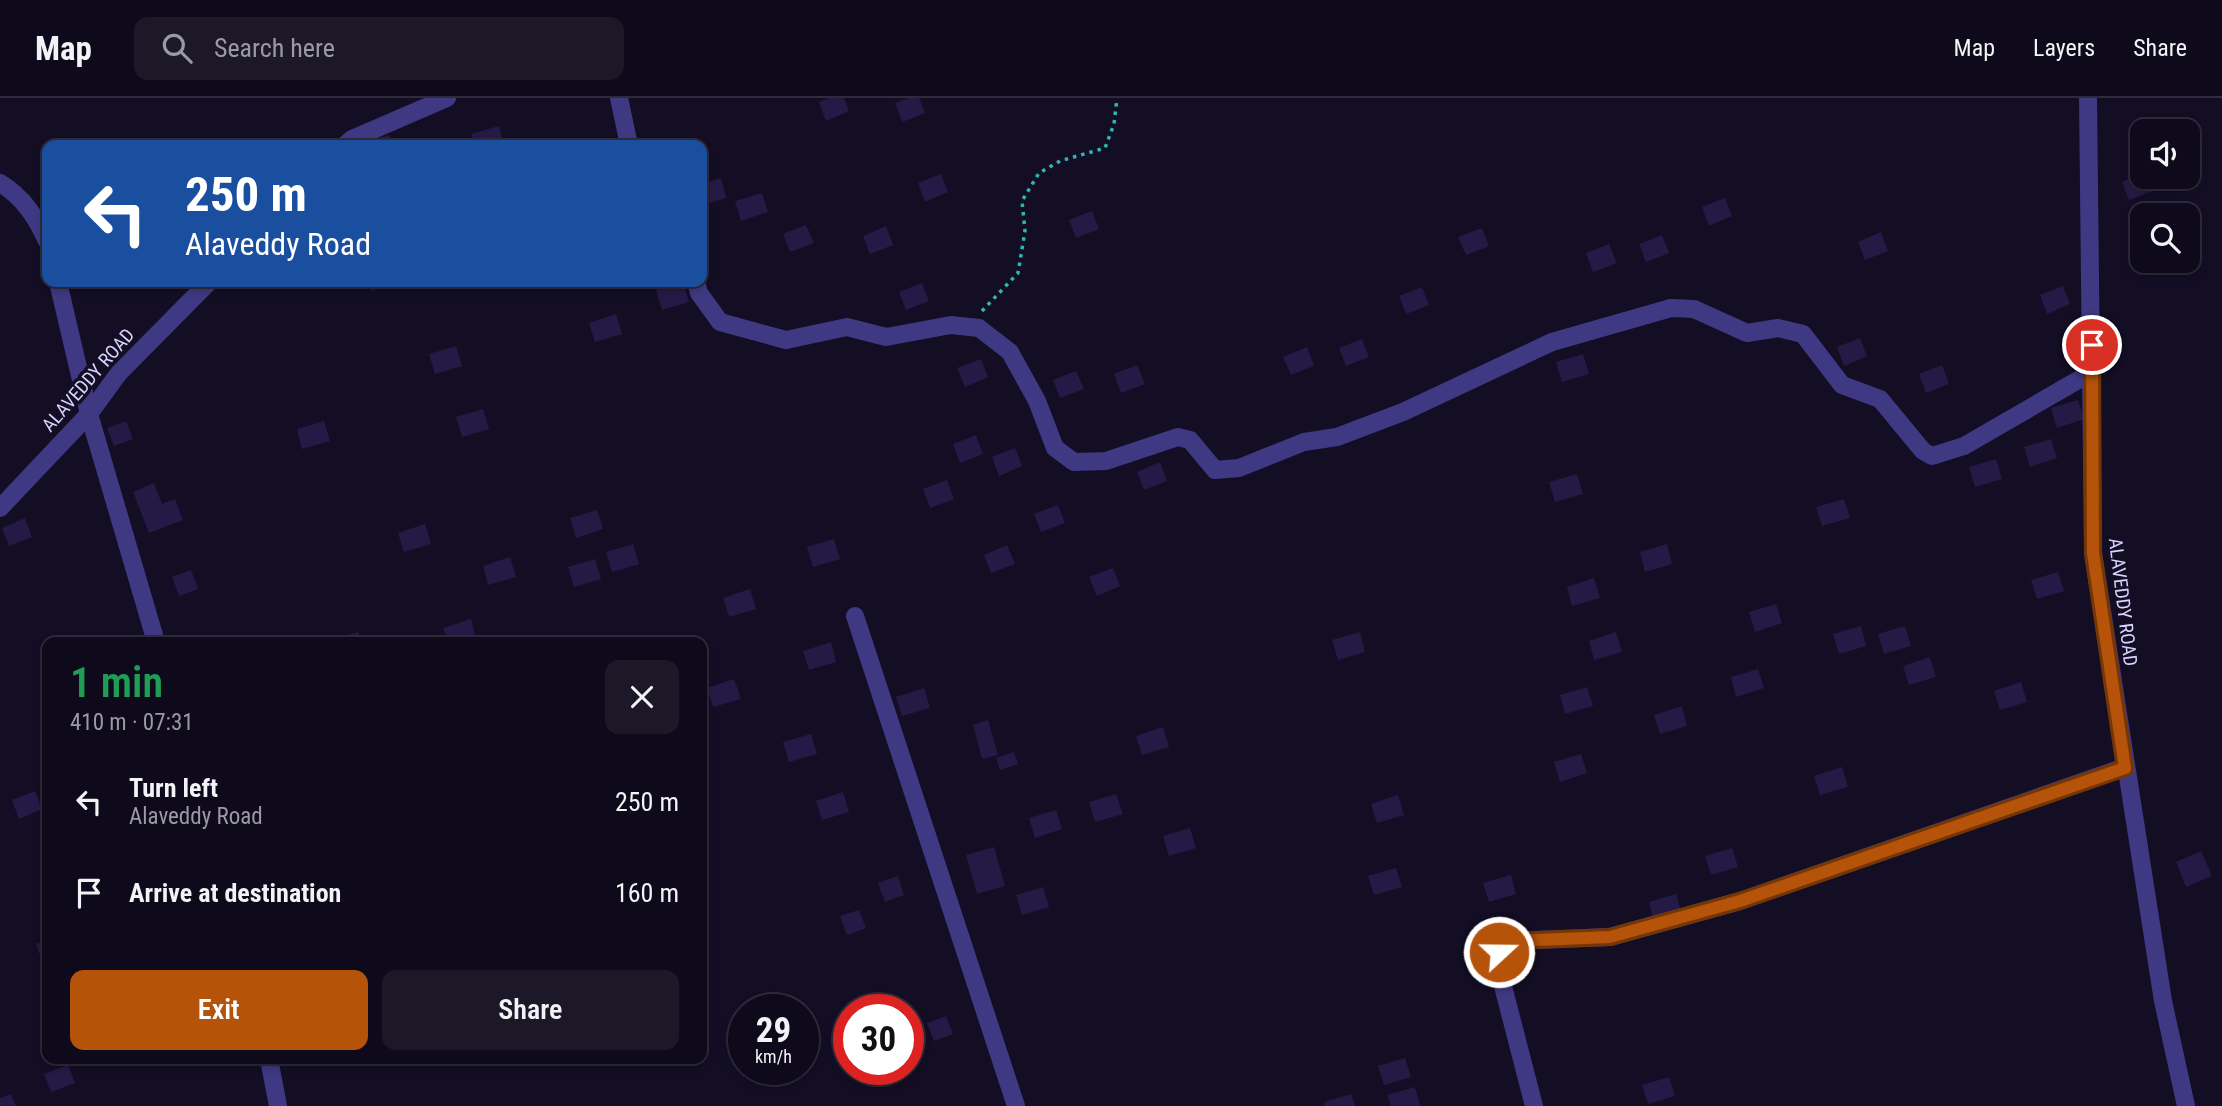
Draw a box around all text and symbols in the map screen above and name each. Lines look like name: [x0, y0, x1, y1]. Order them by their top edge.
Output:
search box: [134, 17, 624, 80]
text: Map: [35, 29, 92, 68]
icon: search: [158, 29, 196, 67]
text: Search here: [214, 33, 335, 63]
text: Map: [1954, 34, 1995, 62]
text: Layers: [2033, 34, 2095, 62]
text: Share: [2133, 34, 2187, 62]
map controls: [2130, 119, 2200, 273]
button: sound: [2130, 119, 2200, 189]
text: 250 m: [185, 166, 307, 223]
icon: left: [70, 168, 161, 259]
button: search: [2130, 203, 2200, 273]
text: Alaveddy Road: [185, 225, 371, 263]
pin: [2062, 315, 2122, 375]
street label: ALAVEDDY ROAD: [37, 324, 139, 436]
icon: arrive: [2073, 326, 2111, 364]
street label: ALAVEDDY ROAD: [2104, 537, 2142, 667]
text: 1 min: [70, 658, 163, 707]
button: close: [605, 660, 679, 734]
text: 410 m · 07:31: [70, 709, 194, 736]
text: Turn left: [129, 773, 218, 803]
icon: left: [70, 783, 108, 821]
text: 250 m: [615, 787, 679, 817]
text: Alaveddy Road: [129, 803, 263, 830]
icon: arrive: [70, 874, 108, 912]
text: Arrive at destination: [129, 878, 341, 908]
text: 160 m: [615, 878, 679, 908]
position arrow: [1462, 915, 1536, 989]
button: Exit: [70, 970, 368, 1050]
button: Share: [382, 970, 679, 1050]
speed limit sign: 30: [833, 994, 924, 1085]
text: 29: [756, 1010, 791, 1051]
text: km/h: [755, 1046, 792, 1067]

